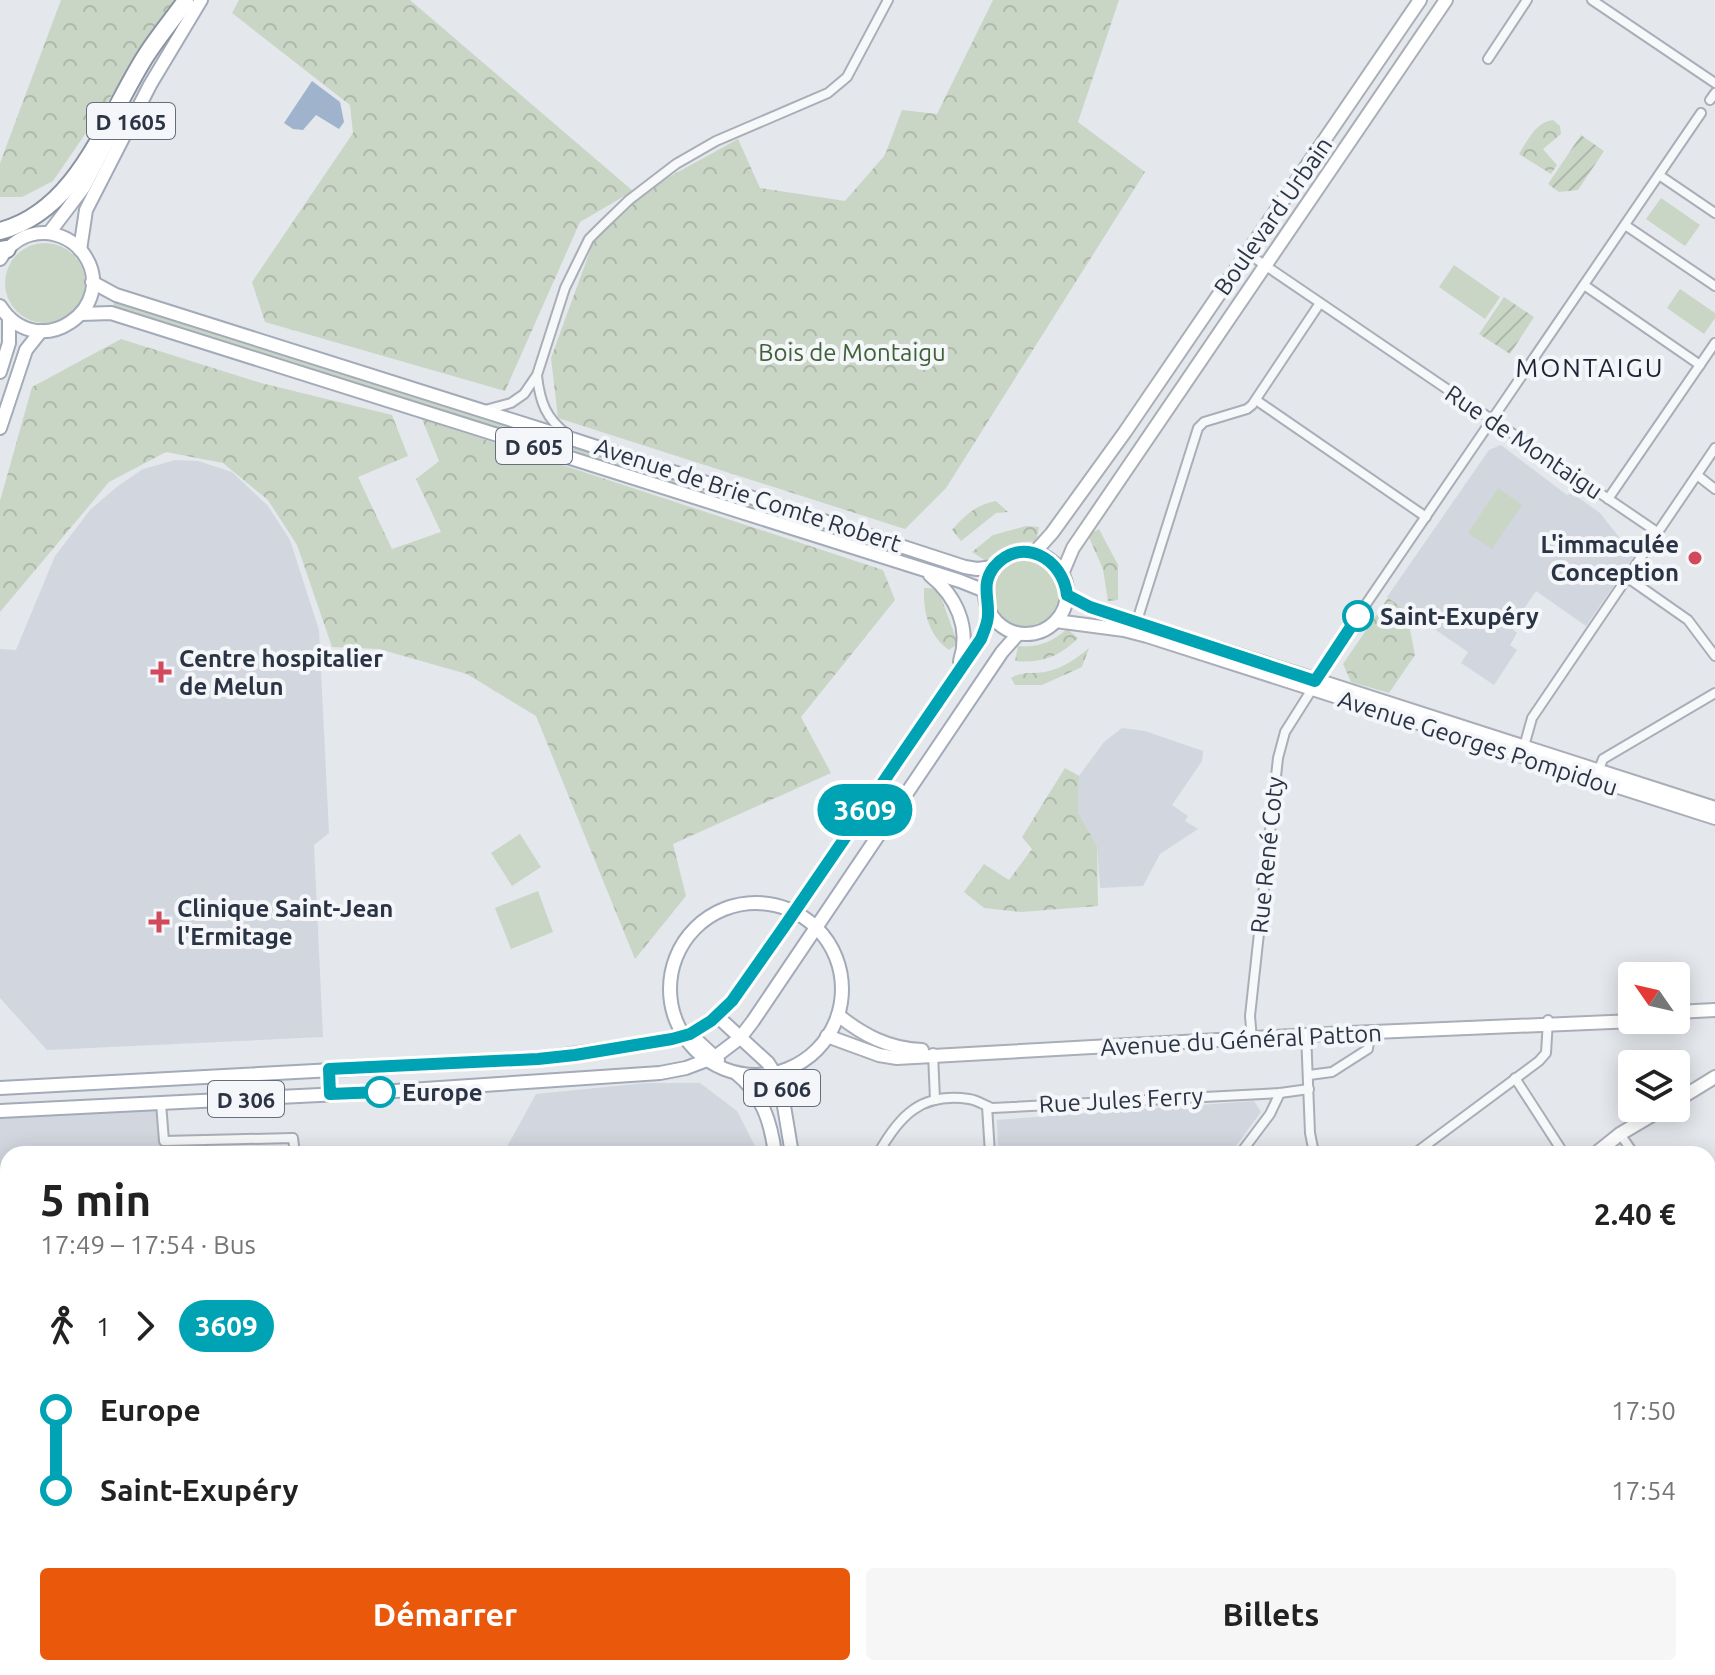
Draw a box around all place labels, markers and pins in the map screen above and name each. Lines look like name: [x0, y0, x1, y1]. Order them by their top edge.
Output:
place label: L'immaculée Conception: [1540, 531, 1679, 586]
marker: L'immaculée Conception: [1686, 549, 1704, 567]
marker: Saint-Exupéry: [1343, 601, 1373, 631]
place label: Saint-Exupéry: [1380, 603, 1539, 630]
place label: Centre hospitalier de Melun: [179, 645, 383, 700]
marker: Centre hospitalier de Melun: [150, 661, 172, 683]
place label: Clinique Saint-Jean l'Ermitage: [177, 895, 393, 950]
marker: Clinique Saint-Jean l'Ermitage: [148, 911, 170, 933]
marker: Europe: [365, 1077, 395, 1107]
place label: Europe: [402, 1079, 483, 1106]

